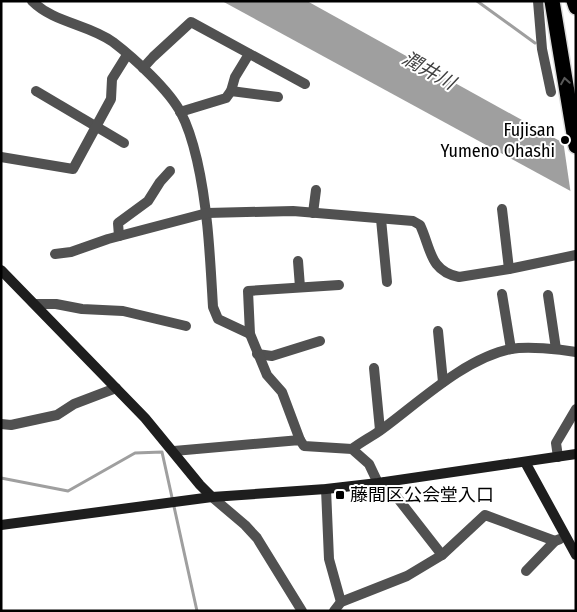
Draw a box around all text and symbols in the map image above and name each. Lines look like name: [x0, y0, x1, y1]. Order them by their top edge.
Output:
water label: 潤井川: [398, 47, 461, 95]
one-way arrow: [561, 77, 571, 85]
place label: Fujisan Yumeno Ohashi: [440, 119, 555, 162]
marker: Fujisan Yumeno Ohashi: [559, 134, 571, 146]
place label: 藤間区公会堂入口: [350, 484, 494, 506]
marker: 藤間区公会堂入口: [334, 489, 346, 501]

